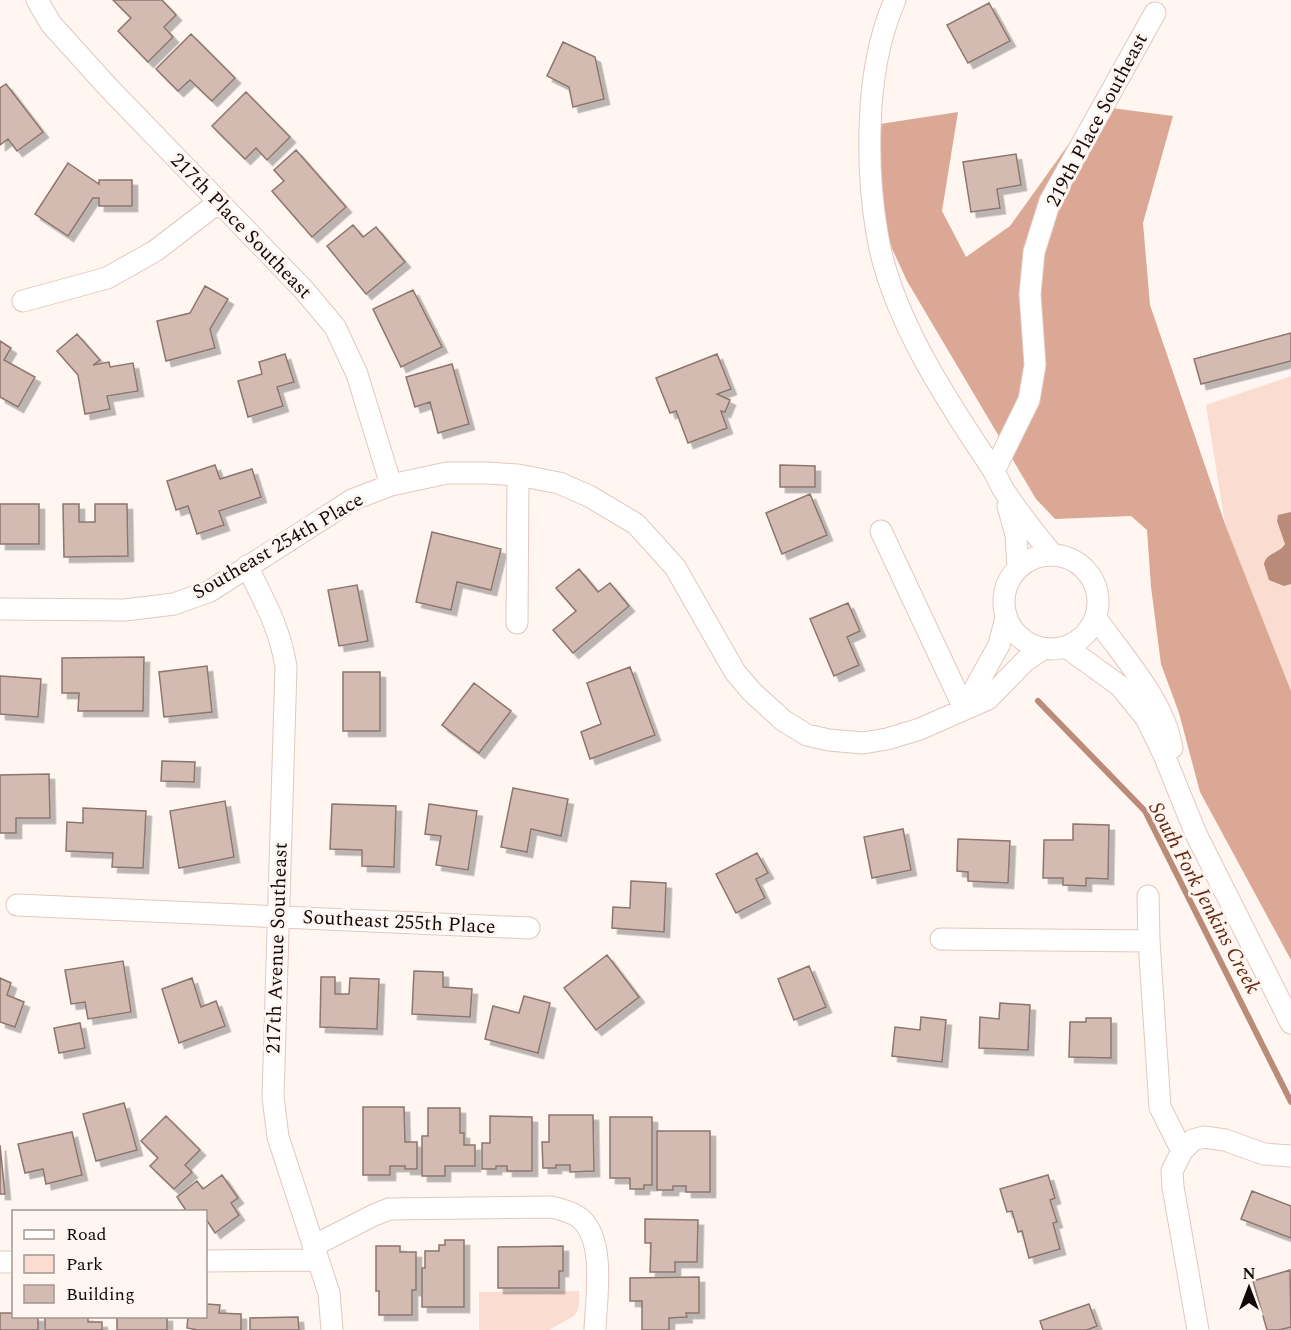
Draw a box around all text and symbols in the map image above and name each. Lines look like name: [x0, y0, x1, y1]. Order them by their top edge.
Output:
street label: 219th Place Southeast: [1038, 28, 1156, 212]
street label: 217th Place Southeast: [163, 146, 319, 306]
street label: Southeast 254th Place: [187, 485, 369, 607]
water label: South Fork Jenkins Creek: [1140, 796, 1268, 1000]
street label: 217th Avenue Southeast: [258, 842, 296, 1054]
street label: Southeast 255th Place: [302, 902, 496, 942]
legend: [12, 1210, 207, 1318]
text: Road: [66, 1221, 107, 1248]
text: Park: [66, 1251, 103, 1278]
north arrow: [1219, 1258, 1279, 1318]
text: N: [1242, 1262, 1256, 1286]
text: Building: [66, 1281, 135, 1308]

